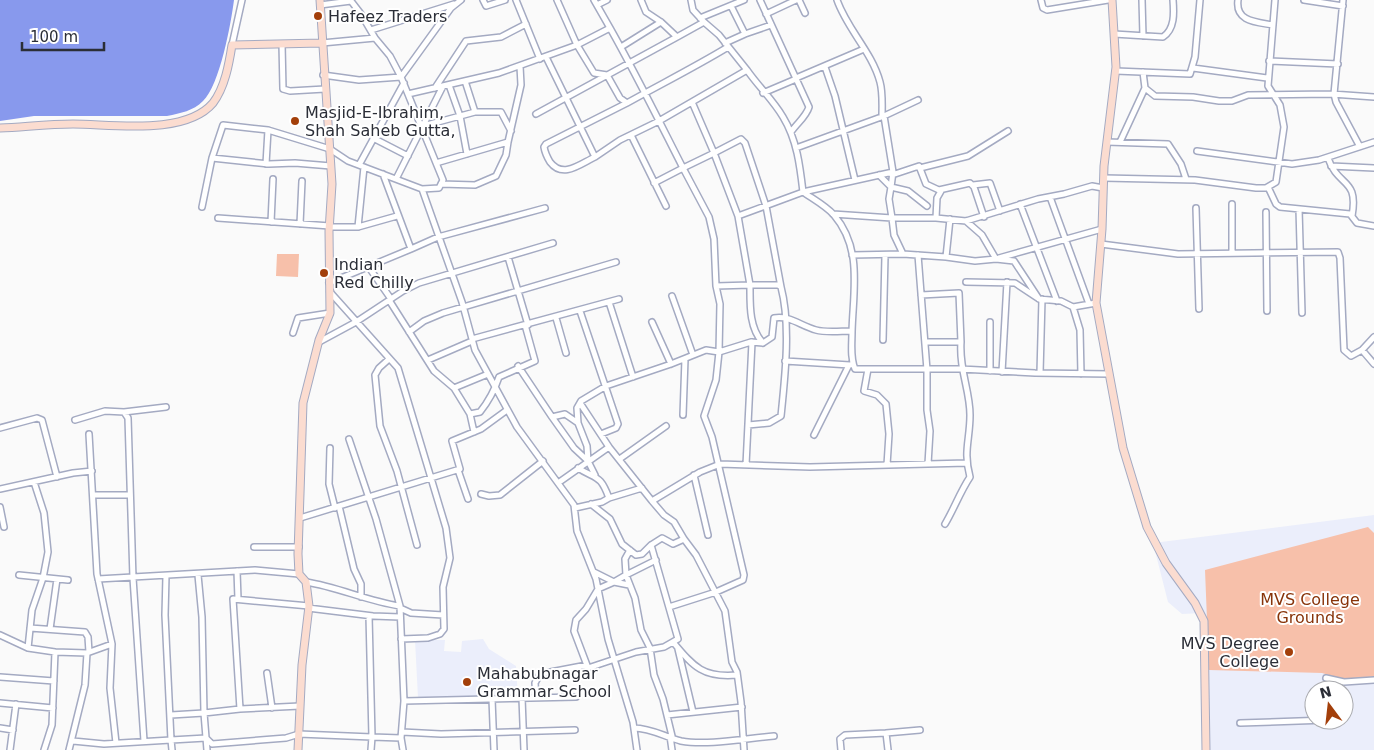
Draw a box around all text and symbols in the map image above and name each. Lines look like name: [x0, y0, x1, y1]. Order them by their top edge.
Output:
place label: Hafeez Traders: [328, 7, 447, 26]
marker: Hafeez Traders: [312, 10, 324, 22]
scale bar: [22, 20, 105, 52]
text: 100 m: [30, 28, 78, 46]
place label: Masjid-E-Ibrahim, Shah Saheb Gutta,: [305, 103, 456, 140]
marker: Masjid-E-Ibrahim, Shah Saheb Gutta,: [289, 115, 301, 127]
place label: Indian Red Chilly: [334, 255, 414, 292]
marker: Indian Red Chilly: [318, 267, 330, 279]
park label: MVS College Grounds: [1260, 590, 1360, 627]
place label: MVS Degree College: [1181, 634, 1279, 671]
marker: MVS Degree College: [1283, 646, 1295, 658]
place label: Mahabubnagar Grammar School: [477, 664, 612, 701]
marker: Mahabubnagar Grammar School: [461, 676, 473, 688]
north arrow: [1304, 680, 1354, 730]
text: N: [1318, 683, 1333, 702]

